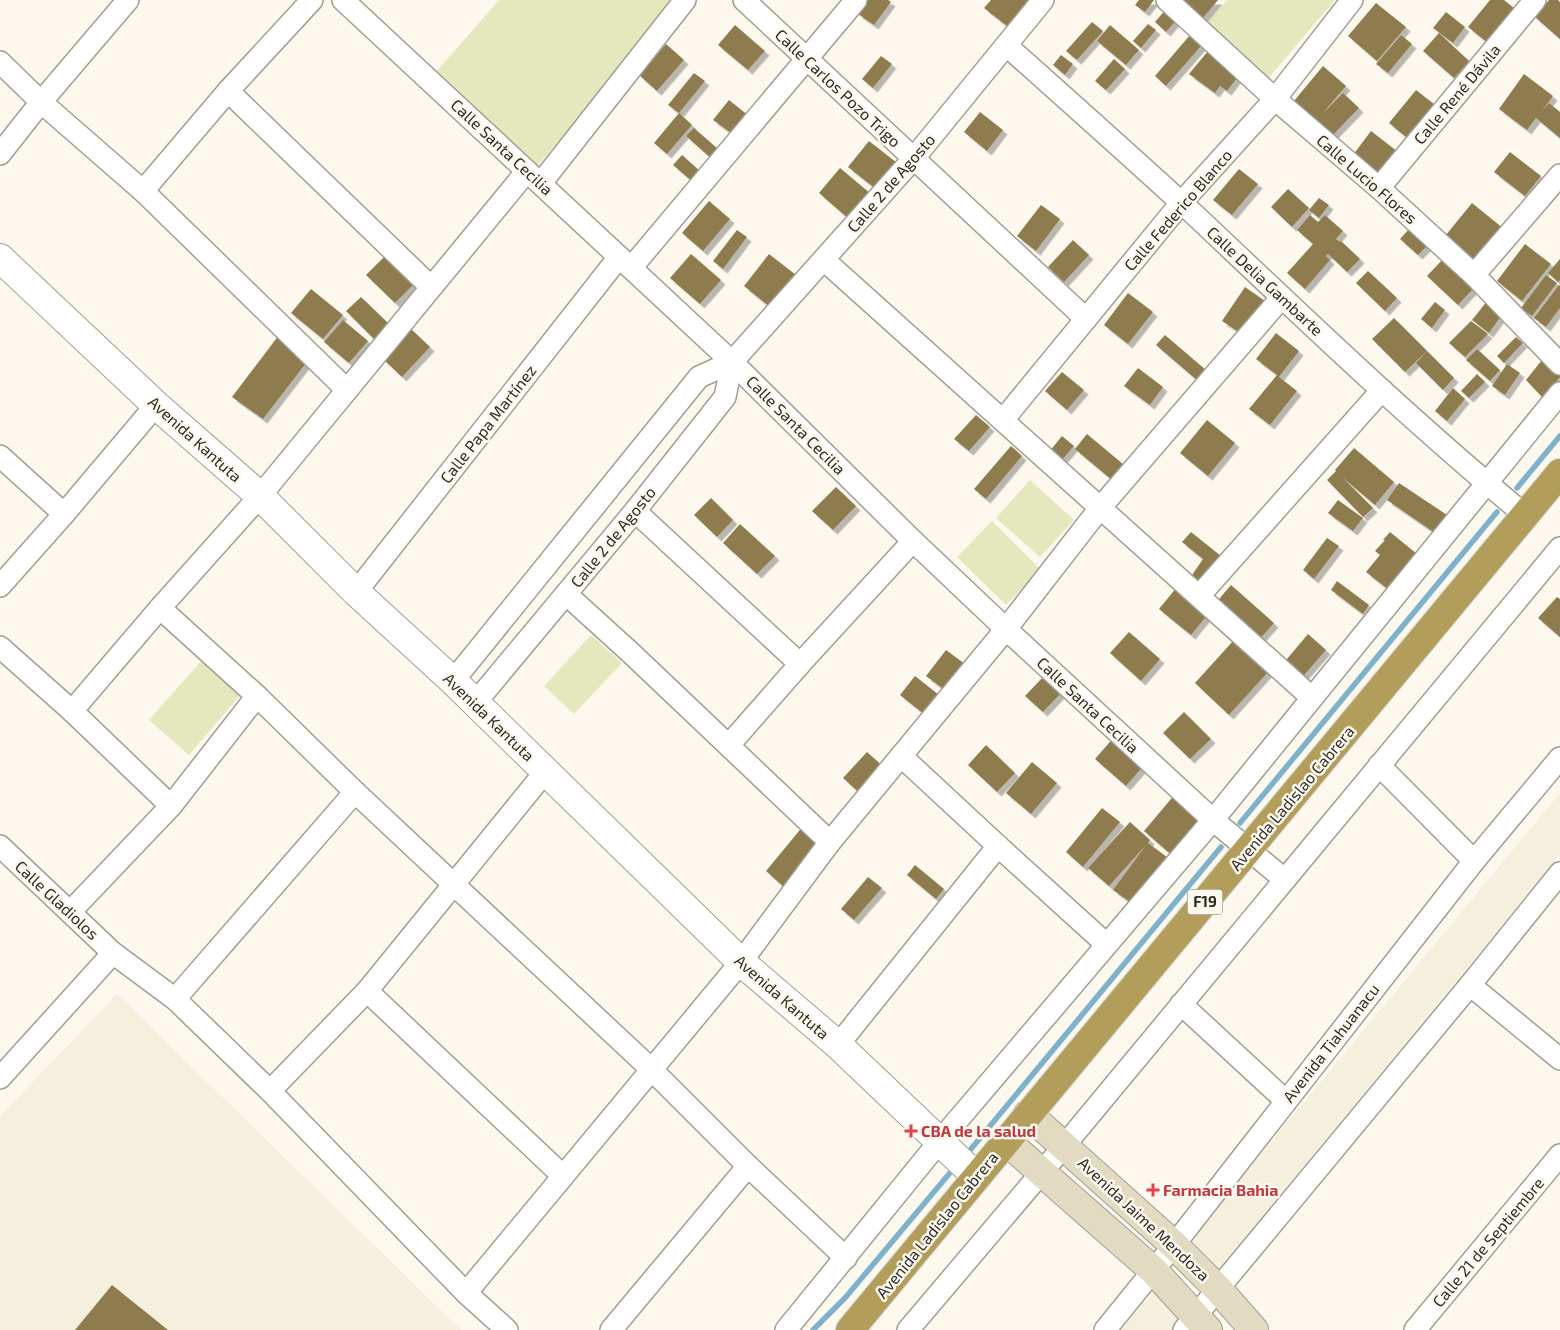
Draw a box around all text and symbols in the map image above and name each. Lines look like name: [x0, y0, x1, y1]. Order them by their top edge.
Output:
street label: Calle Carlos Pozo Trigo: [772, 25, 905, 151]
street label: Calle René Dávila: [1409, 40, 1504, 148]
street label: Calle Santa Cecilia: [448, 95, 557, 199]
street label: Calle 2 de Agosto: [843, 130, 939, 236]
street label: Calle Lucio Flores: [1313, 130, 1421, 227]
street label: Calle Federico Blanco: [1120, 145, 1235, 274]
street label: Calle Delia Gambarte: [1203, 222, 1327, 339]
street label: Calle Papa Martínez: [436, 361, 540, 487]
street label: Calle Santa Cecilia: [743, 371, 850, 478]
street label: Avenida Kantuta: [145, 392, 246, 486]
street label: Calle 2 de Agosto: [566, 482, 659, 591]
street label: Calle Santa Cecilia: [1034, 653, 1143, 757]
street label: Avenida Kantuta: [440, 668, 539, 765]
street label: Avenida Ladislao Cabrera: [1226, 722, 1358, 874]
street label: Calle Gladiolos: [12, 856, 103, 943]
road number: F19: [1188, 890, 1222, 914]
street label: Avenida Kantuta: [731, 950, 833, 1043]
street label: Avenida Tiahuanacu: [1278, 980, 1383, 1106]
place label: CBA de la salud: [921, 1121, 1036, 1140]
marker: CBA de la salud: [905, 1125, 917, 1137]
street label: Avenida Ladislao Cabrera: [872, 1148, 1002, 1302]
street label: Avenida Jaime Mendoza: [1075, 1153, 1214, 1284]
street label: Calle 21 de Septiembre: [1428, 1173, 1547, 1310]
place label: Farmacia Bahia: [1163, 1180, 1278, 1199]
marker: Farmacia Bahia: [1147, 1184, 1159, 1196]

